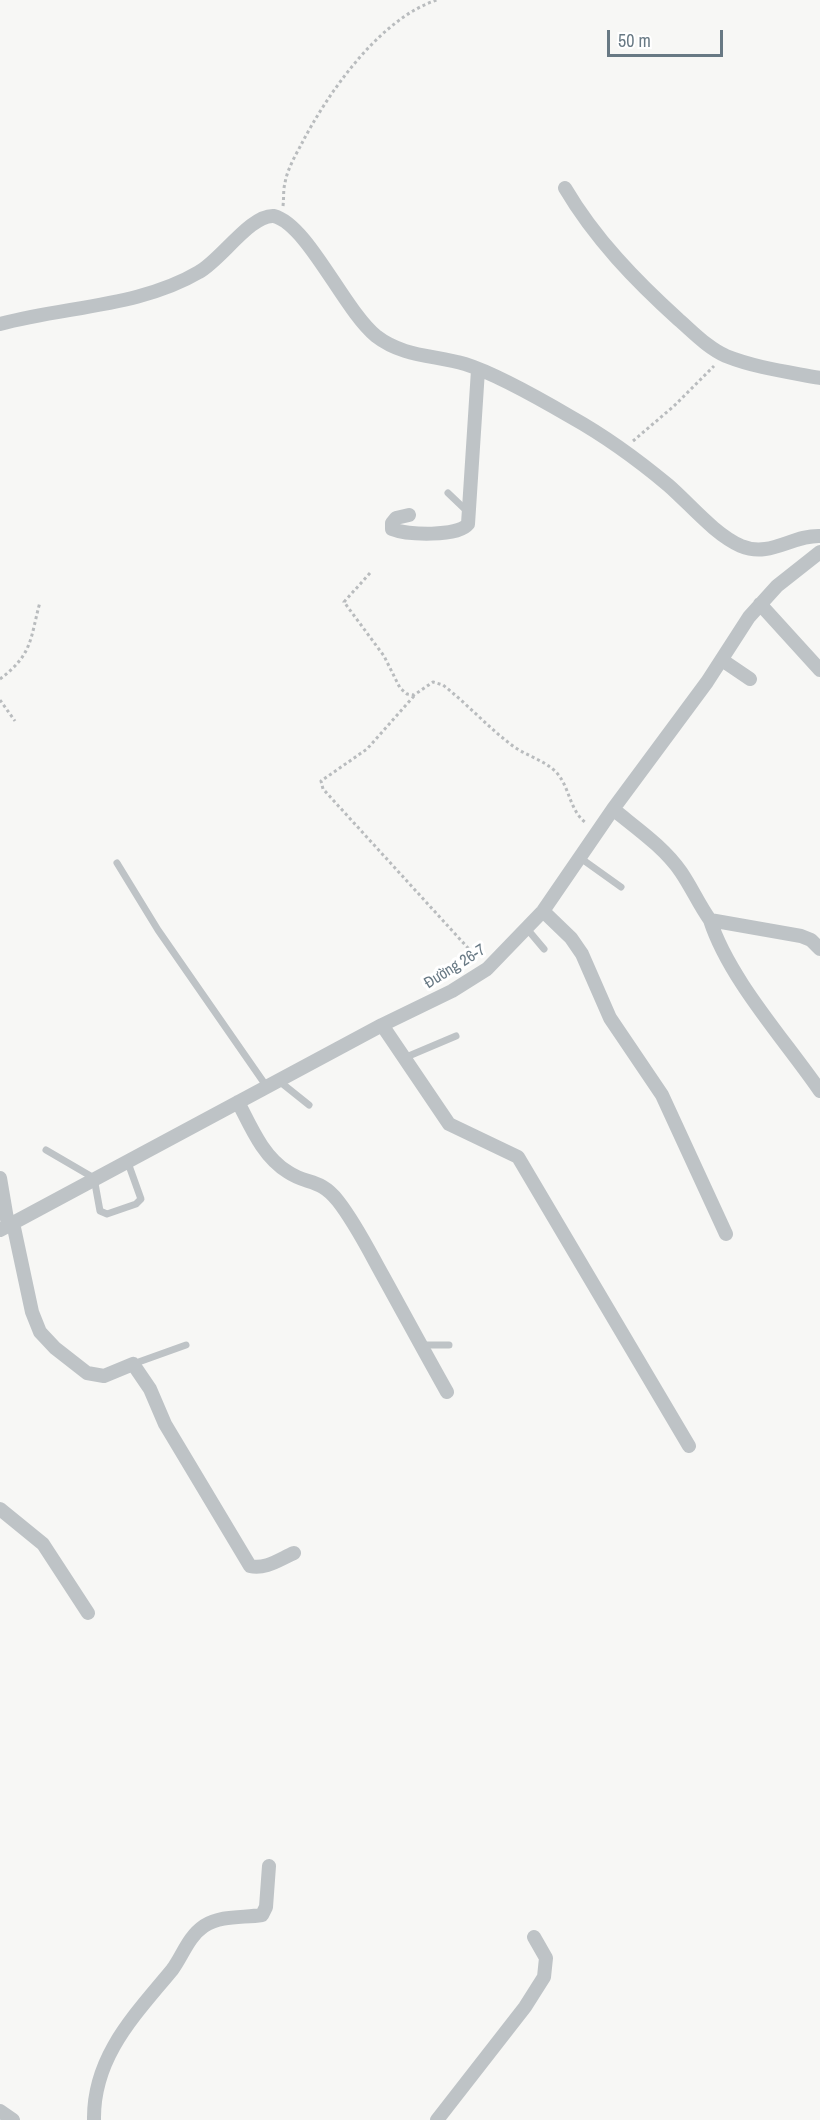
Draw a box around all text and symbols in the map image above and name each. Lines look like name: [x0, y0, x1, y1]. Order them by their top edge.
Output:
scale bar: [610, 18, 726, 56]
text: 50 m: [618, 28, 651, 53]
street label: Đường 26-7: [421, 941, 489, 993]

